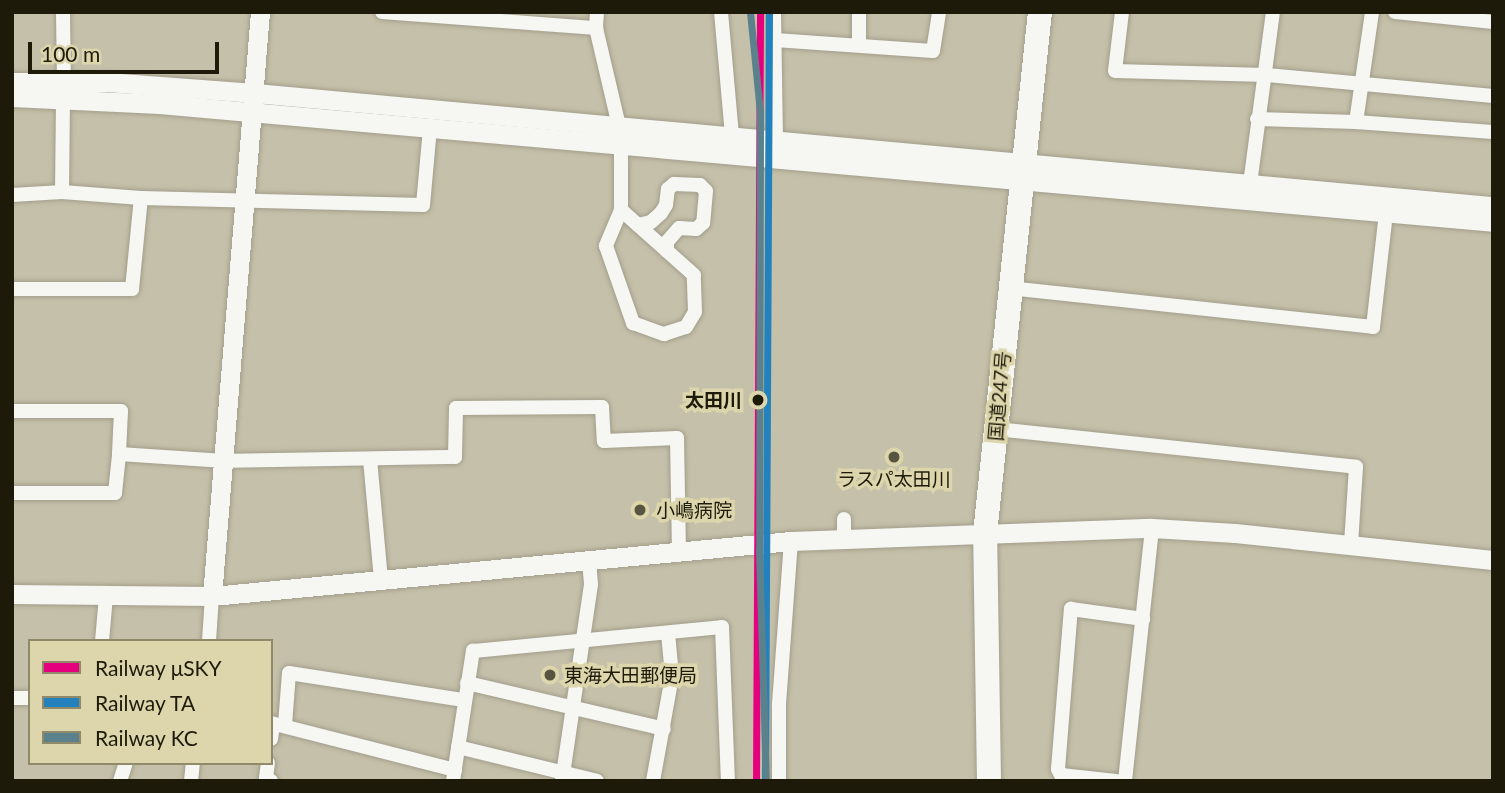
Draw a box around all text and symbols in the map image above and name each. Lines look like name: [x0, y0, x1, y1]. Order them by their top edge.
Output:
scale bar: [32, 28, 222, 72]
text: 100 m: [41, 41, 100, 66]
street label: 国道247号: [984, 350, 1014, 442]
place label: 太田川: [685, 389, 742, 411]
marker: 太田川: [748, 390, 768, 410]
marker: ラスパ太田川: [886, 449, 902, 465]
place label: ラスパ太田川: [837, 468, 951, 490]
place label: 小嶋病院: [656, 499, 732, 521]
marker: 小嶋病院: [630, 500, 650, 520]
legend: [28, 639, 273, 765]
text: Railway μSKY: [95, 655, 222, 680]
place label: 東海大田郵便局: [564, 664, 697, 686]
marker: 東海大田郵便局: [542, 667, 558, 683]
text: Railway TA: [95, 690, 195, 715]
text: Railway KC: [95, 725, 198, 750]

